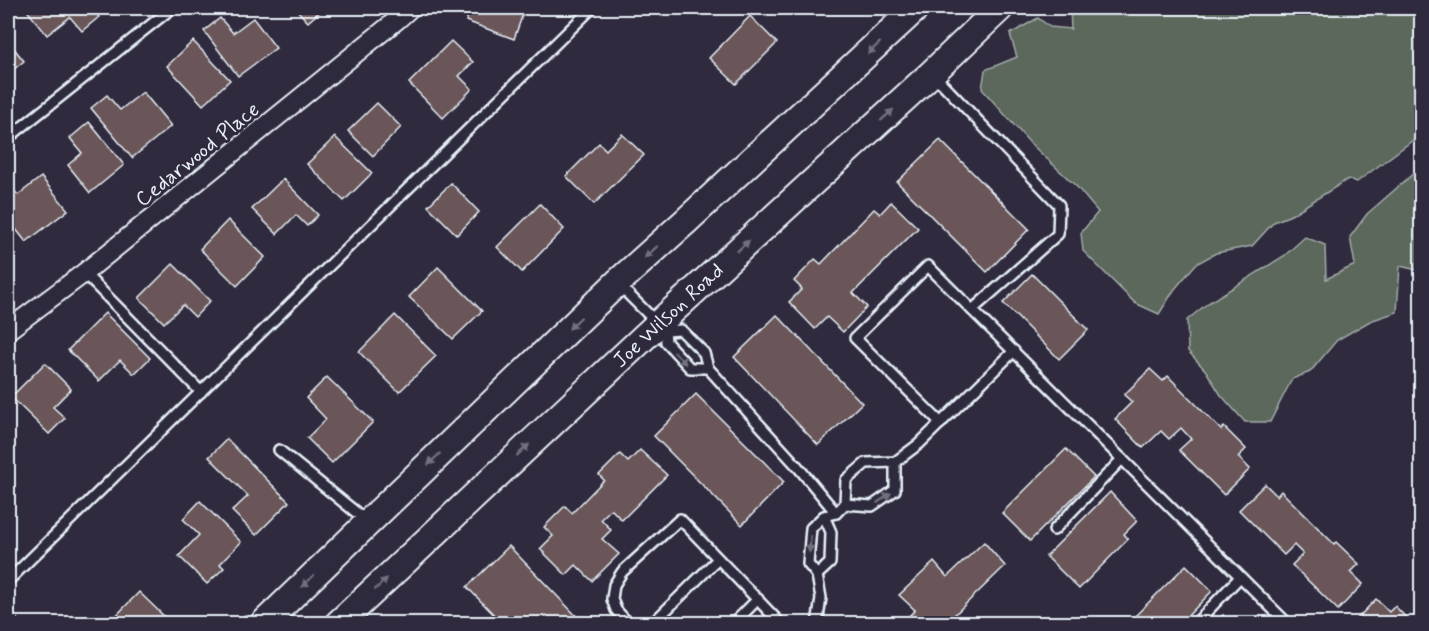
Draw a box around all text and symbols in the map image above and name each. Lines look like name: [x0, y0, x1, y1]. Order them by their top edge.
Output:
one-way arrow: [867, 41, 882, 54]
street label: Cedarwood Place: [130, 96, 266, 214]
one-way arrow: [879, 109, 894, 122]
one-way arrow: [735, 240, 750, 253]
one-way arrow: [644, 245, 659, 258]
street label: Joe Wilson Road: [607, 257, 730, 374]
one-way arrow: [568, 316, 582, 330]
one-way arrow: [673, 350, 687, 365]
one-way arrow: [515, 444, 530, 457]
one-way arrow: [428, 451, 442, 465]
one-way arrow: [876, 492, 891, 504]
one-way arrow: [805, 535, 815, 554]
one-way arrow: [301, 574, 316, 587]
one-way arrow: [373, 577, 387, 591]

